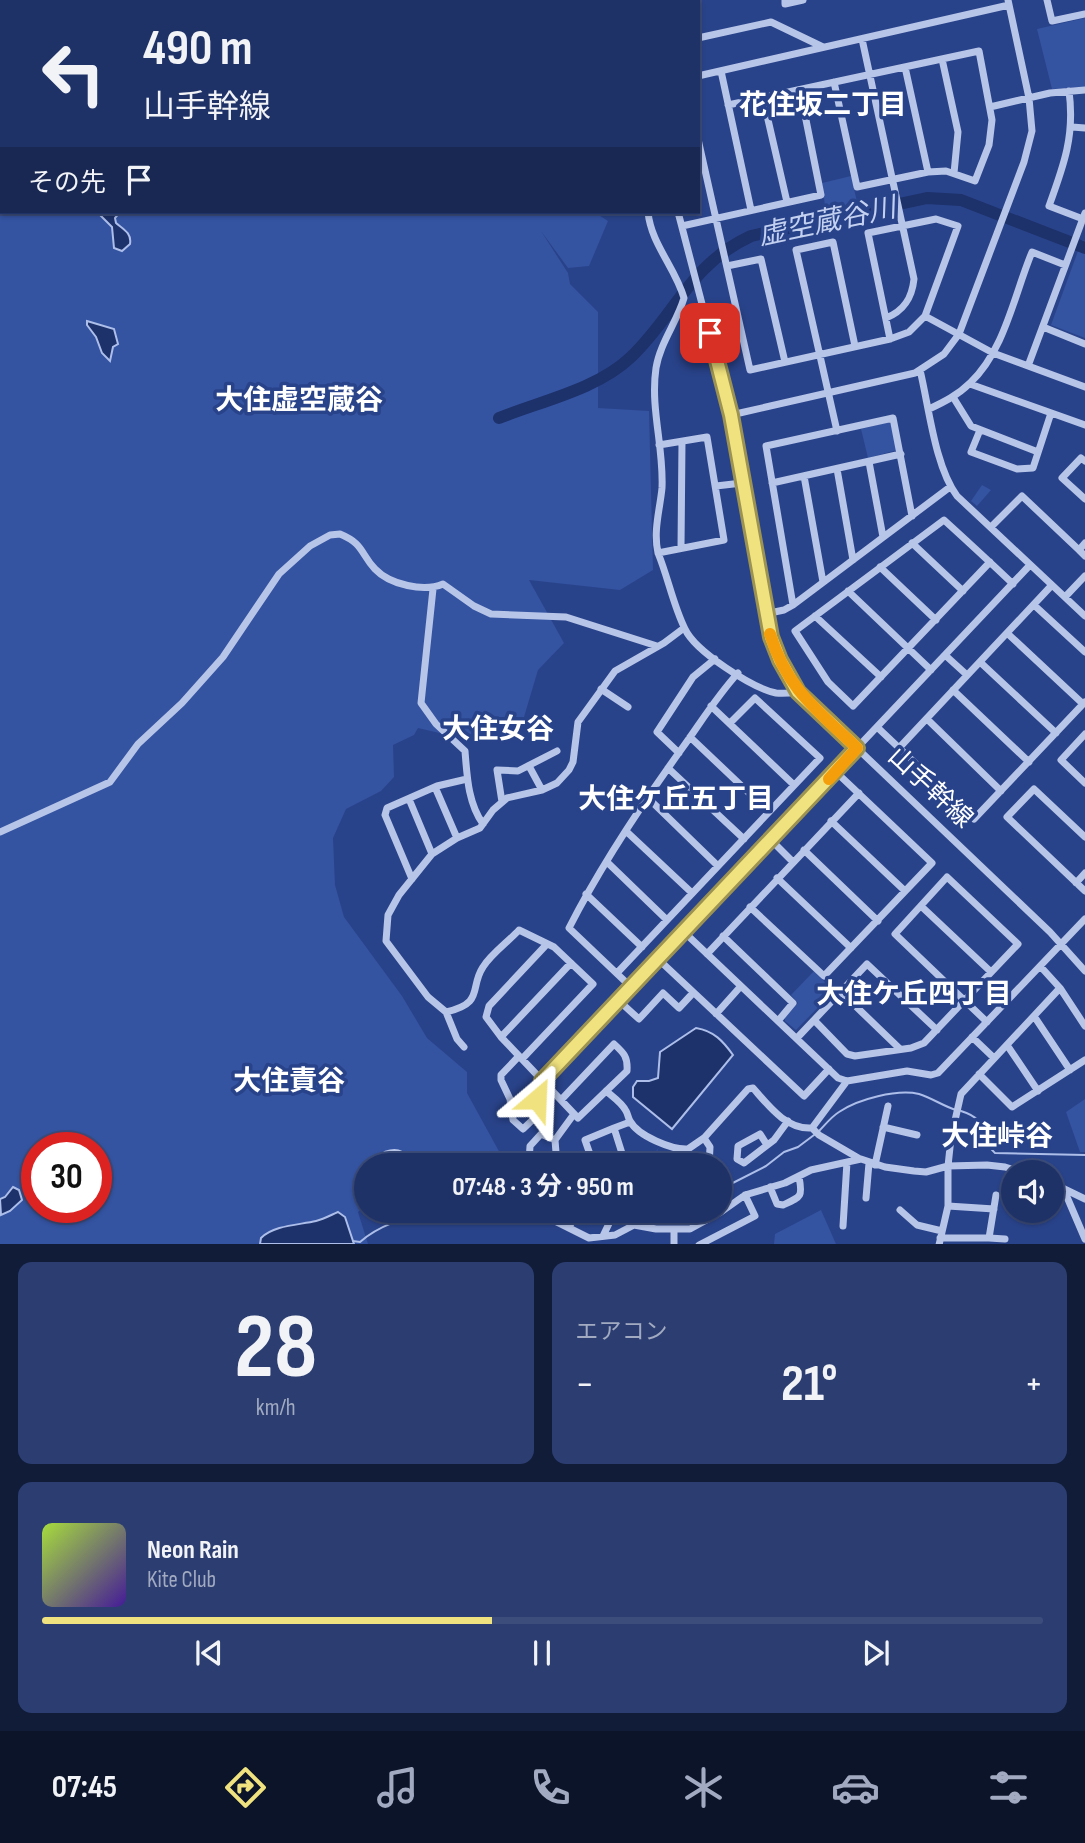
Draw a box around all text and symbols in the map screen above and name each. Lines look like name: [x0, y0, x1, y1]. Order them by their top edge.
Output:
text: 490 m: [143, 20, 253, 79]
icon: left: [28, 28, 119, 119]
text: 山手幹線: [143, 88, 271, 127]
district label: 花住坂二丁目: [739, 89, 907, 122]
icon: arrive: [120, 161, 158, 199]
text: その先: [28, 168, 106, 199]
water label: 虚空蔵谷川: [755, 191, 902, 253]
pin: [680, 303, 740, 363]
icon: arrive: [691, 314, 729, 352]
district label: 大住虚空蔵谷: [215, 384, 383, 417]
district label: 大住女谷: [442, 713, 554, 746]
street label: 山手幹線: [881, 741, 979, 835]
district label: 大住ケ丘五丁目: [578, 783, 774, 816]
district label: 大住ケ丘四丁目: [816, 978, 1012, 1011]
position arrow: [500, 1062, 574, 1136]
district label: 大住責谷: [233, 1065, 345, 1098]
district label: 大住峠谷: [941, 1120, 1053, 1153]
speed limit sign: 30: [21, 1132, 112, 1223]
map controls: [1001, 1160, 1064, 1223]
button: sound: [1001, 1160, 1064, 1223]
text: 07:48 · 3 分 · 950 m: [452, 1172, 634, 1203]
text: 28: [234, 1294, 317, 1403]
text: エアコン: [576, 1318, 668, 1346]
text: 21°: [781, 1353, 837, 1416]
text: −: [576, 1362, 594, 1407]
text: +: [1024, 1362, 1043, 1407]
text: km/h: [256, 1394, 296, 1422]
text: Neon Rain: [147, 1535, 239, 1566]
text: Kite Club: [147, 1566, 216, 1594]
icon: previous: [190, 1634, 228, 1672]
icon: pause: [523, 1634, 561, 1672]
icon: next: [857, 1634, 895, 1672]
icon: directions: [221, 1763, 270, 1812]
icon: music: [373, 1763, 422, 1812]
icon: phone: [526, 1763, 575, 1812]
icon: climate: [679, 1763, 728, 1812]
icon: car: [831, 1763, 880, 1812]
icon: filters: [984, 1763, 1033, 1812]
text: 07:45: [52, 1768, 117, 1807]

